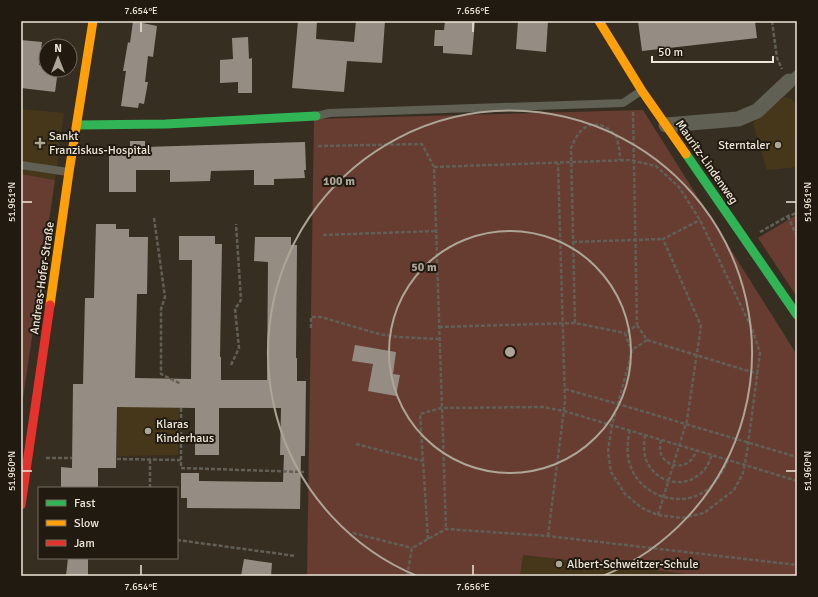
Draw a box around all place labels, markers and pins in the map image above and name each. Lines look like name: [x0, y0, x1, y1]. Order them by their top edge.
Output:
place label: Sankt Franziskus-Hospital: [49, 129, 151, 158]
marker: Sankt Franziskus-Hospital: [34, 137, 46, 149]
place label: Sterntaler: [718, 138, 771, 153]
marker: Sterntaler: [773, 140, 783, 150]
centre of rings: [503, 345, 517, 359]
place label: Klaras Kinderhaus: [156, 417, 214, 446]
marker: Klaras Kinderhaus: [143, 426, 153, 436]
place label: Albert-Schweitzer-Schule: [567, 557, 699, 572]
marker: Albert-Schweitzer-Schule: [554, 559, 564, 569]

